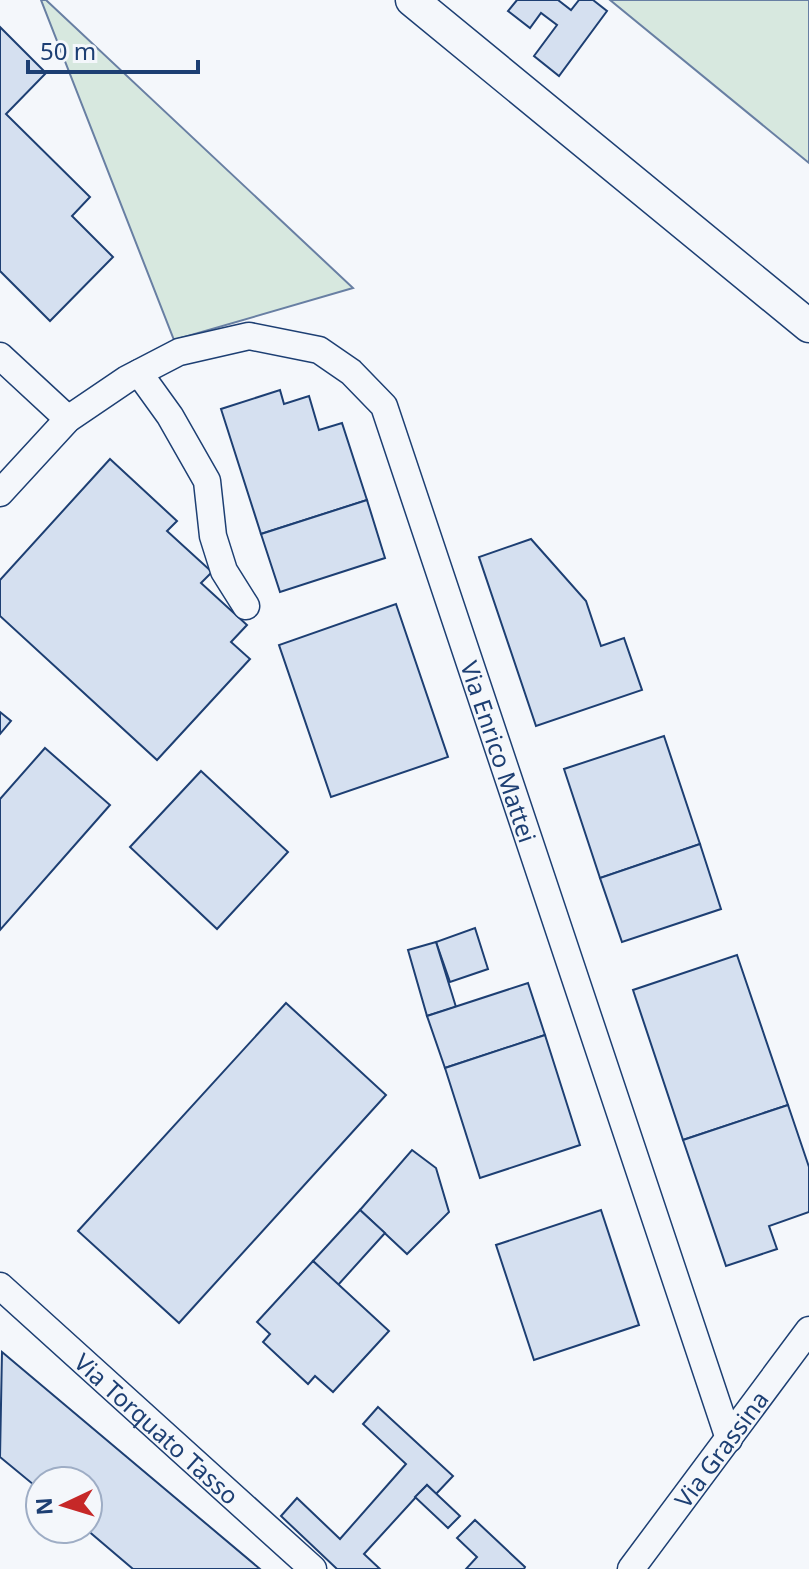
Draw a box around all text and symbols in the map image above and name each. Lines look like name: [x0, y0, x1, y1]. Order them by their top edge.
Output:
scale bar: [28, 24, 198, 74]
text: 50 m: [40, 34, 96, 67]
street label: Via Enrico Mattei: [454, 656, 545, 846]
street label: Via Torquato Tasso: [68, 1345, 247, 1511]
street label: Via Grassina: [666, 1383, 775, 1514]
north arrow: [24, 1465, 104, 1545]
text: N: [27, 1496, 59, 1516]

